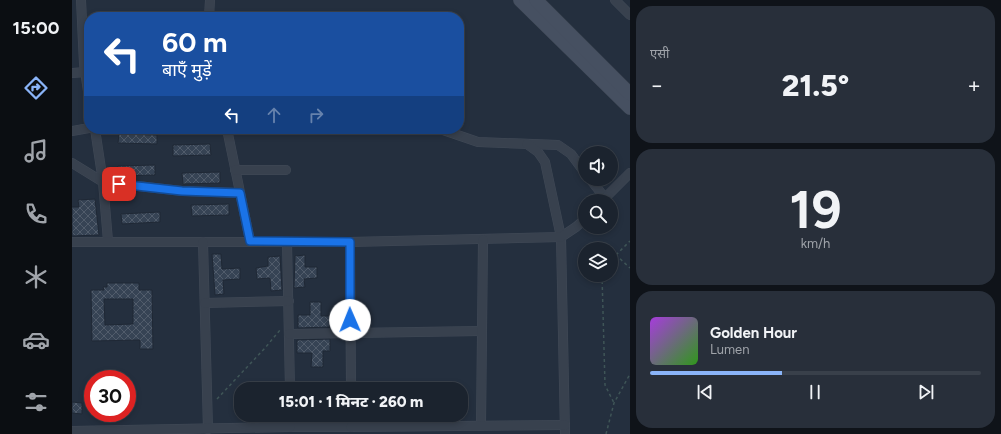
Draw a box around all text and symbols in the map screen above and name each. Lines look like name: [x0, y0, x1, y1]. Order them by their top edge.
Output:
text: 15:00: [13, 17, 59, 39]
text: 60 m: [162, 25, 227, 59]
icon: left: [96, 28, 148, 80]
text: एसी: [650, 46, 669, 61]
text: बाएँ मुड़ें: [162, 59, 212, 81]
text: 21.5°: [782, 67, 849, 104]
text: −: [650, 72, 664, 99]
text: +: [967, 72, 981, 99]
icon: directions: [22, 74, 50, 102]
icon: left: [221, 104, 243, 126]
icon: ahead: [263, 104, 285, 126]
icon: right: [305, 104, 327, 126]
icon: music: [22, 137, 50, 165]
map controls: [578, 146, 618, 282]
button: sound: [578, 146, 618, 186]
pin: [102, 167, 136, 201]
icon: arrive: [108, 173, 130, 195]
text: 19: [789, 179, 842, 241]
button: search: [578, 194, 618, 234]
icon: phone: [22, 200, 50, 228]
text: km/h: [801, 236, 830, 251]
button: layers: [578, 242, 618, 282]
icon: climate: [22, 263, 50, 291]
position arrow: [329, 299, 371, 341]
text: Golden Hour: [710, 324, 797, 342]
icon: car: [22, 326, 50, 354]
text: Lumen: [710, 342, 749, 357]
speed limit sign: 30: [84, 370, 136, 422]
icon: previous: [694, 381, 716, 403]
icon: pause: [804, 381, 826, 403]
icon: next: [915, 381, 937, 403]
icon: filters: [22, 388, 50, 416]
text: 15:01 · 1 मिनट · 260 m: [279, 393, 423, 411]

